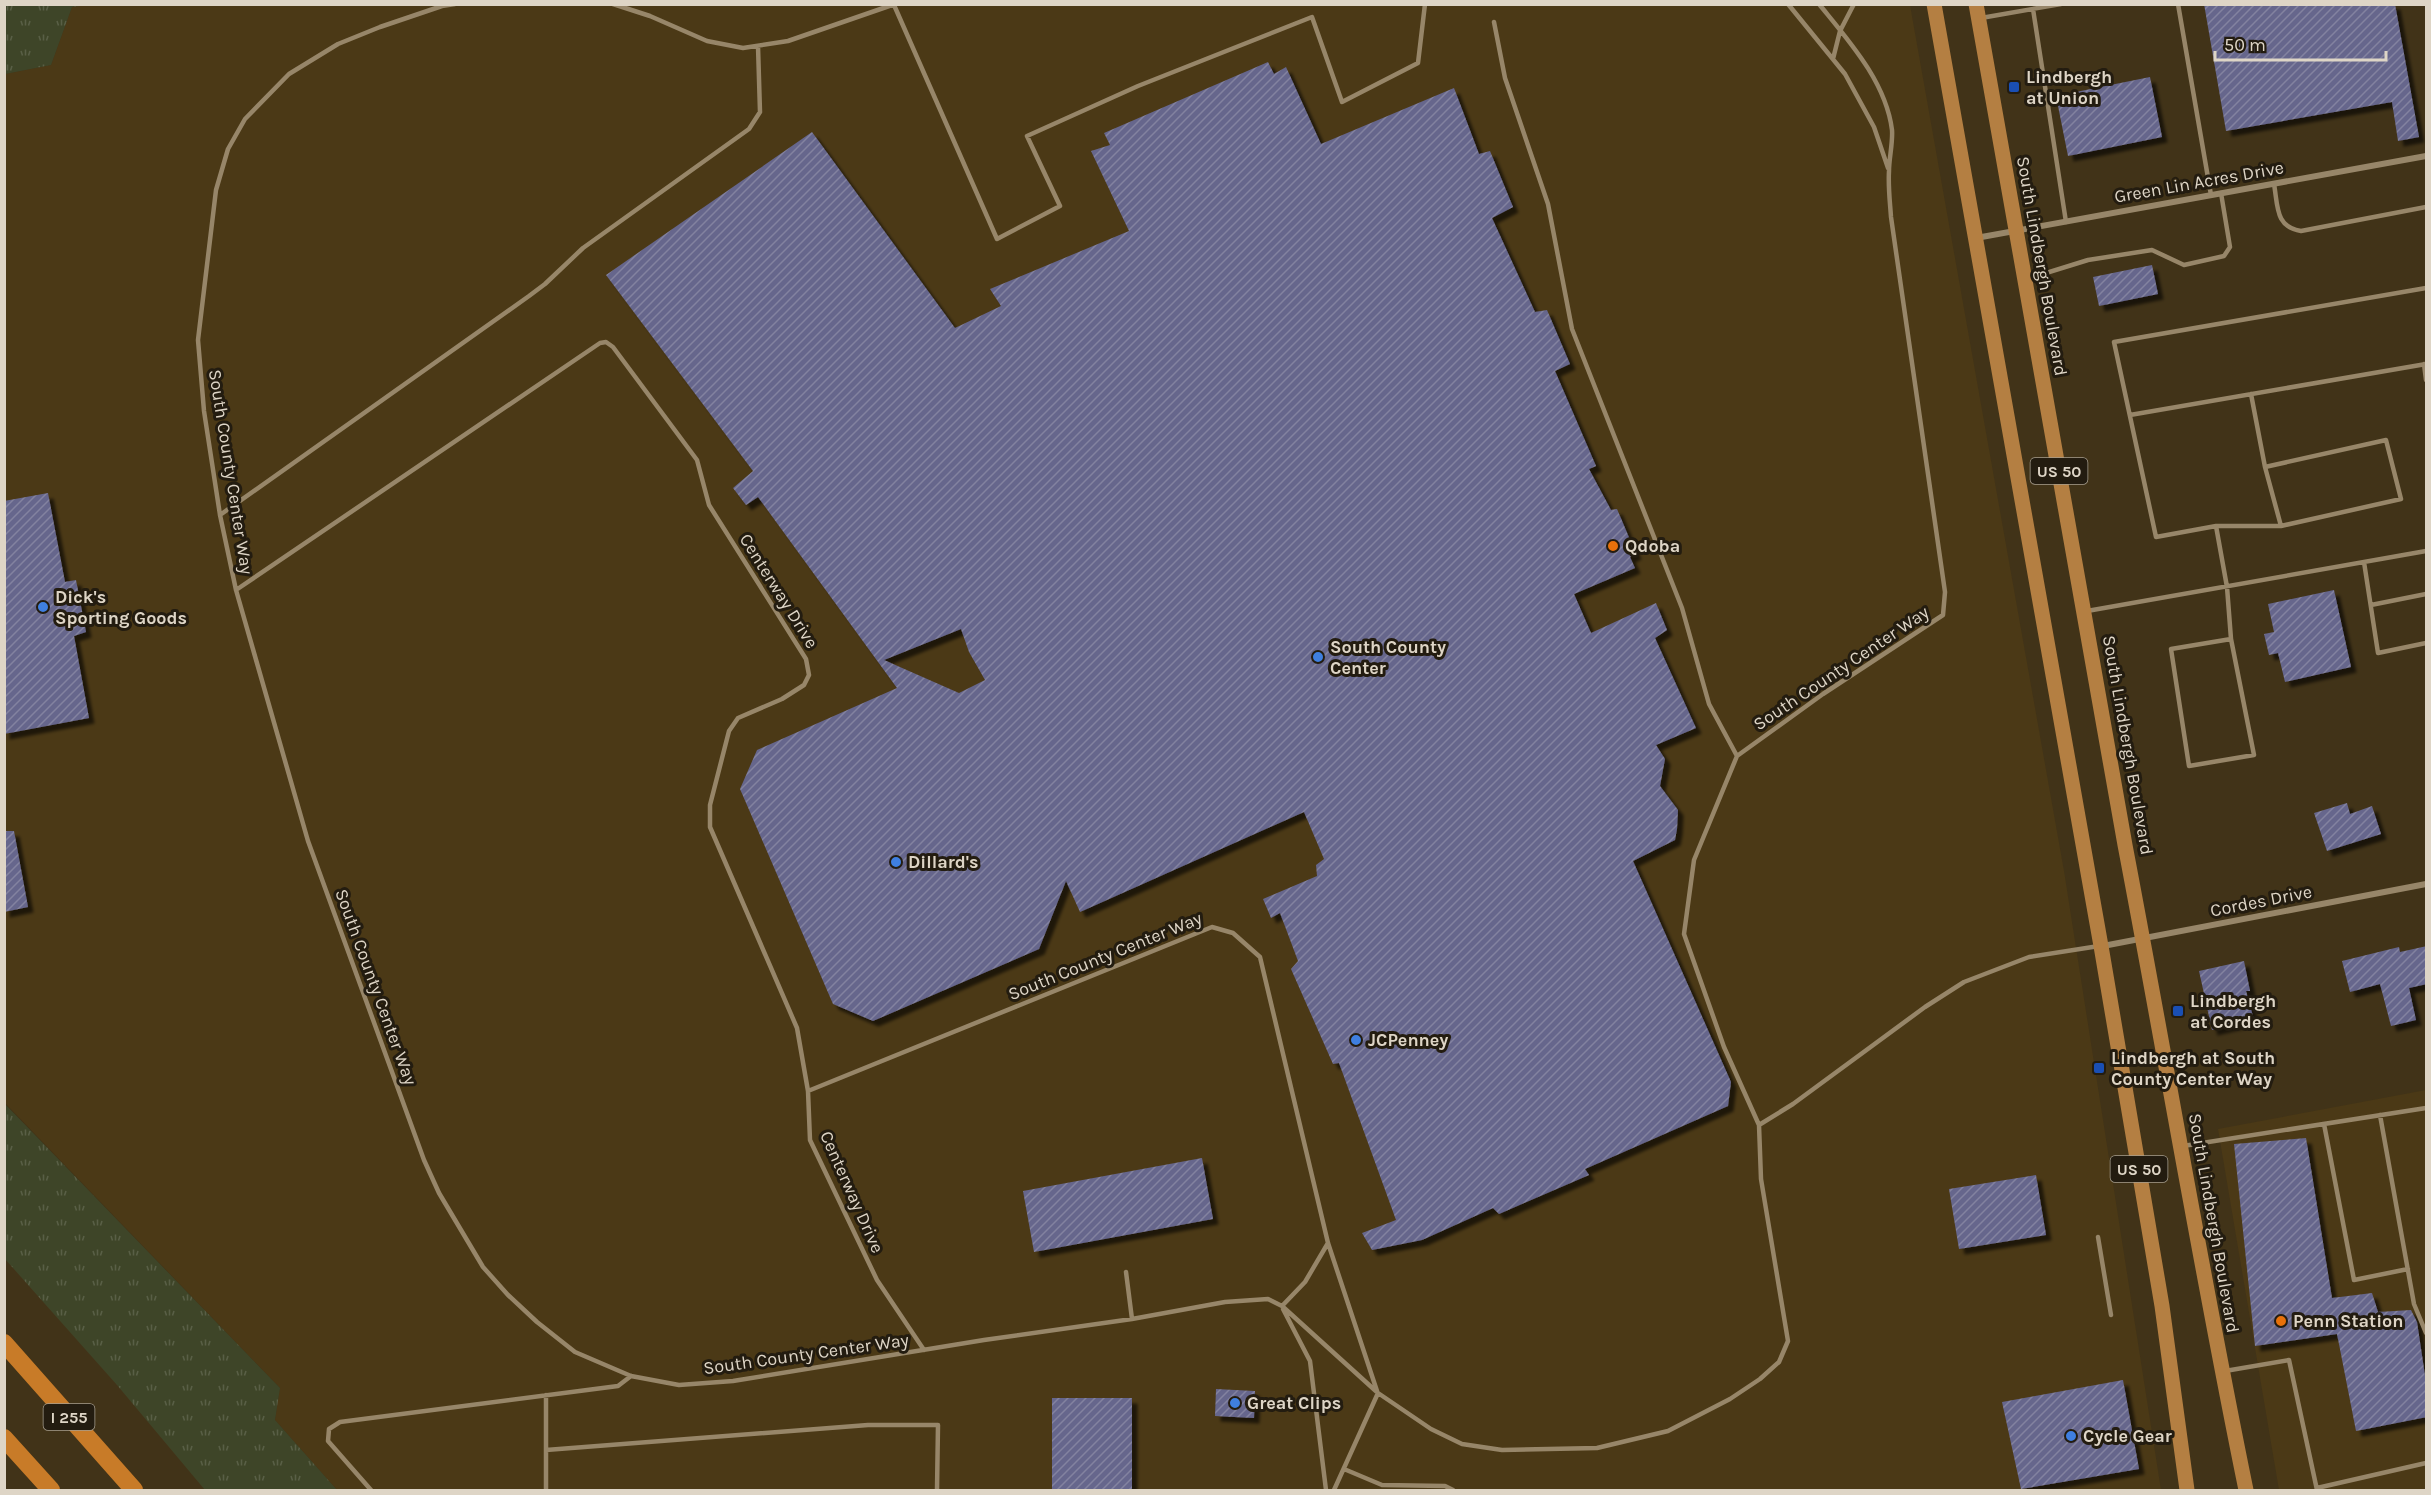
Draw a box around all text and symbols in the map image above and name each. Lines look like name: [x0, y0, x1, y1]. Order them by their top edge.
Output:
scale bar: [2215, 24, 2386, 62]
text: 50 m: [2224, 34, 2266, 56]
place label: Lindbergh at Union: [2026, 66, 2112, 109]
marker: Lindbergh at Union: [2007, 80, 2021, 94]
street label: South Lindbergh Boulevard: [2012, 154, 2072, 378]
street label: Green Lin Acres Drive: [2112, 156, 2286, 208]
street label: South County Center Way: [204, 368, 258, 577]
road number: US 50: [2030, 458, 2088, 484]
street label: Centerway Drive: [735, 529, 823, 653]
place label: Qdoba: [1625, 535, 1680, 557]
marker: Qdoba: [1606, 539, 1620, 553]
place label: Dick's Sporting Goods: [55, 586, 187, 629]
marker: Dick's Sporting Goods: [36, 600, 50, 614]
street label: South County Center Way: [1749, 601, 1934, 735]
street label: South Lindbergh Boulevard: [2098, 633, 2158, 857]
place label: South County Center: [1330, 636, 1446, 679]
marker: South County Center: [1311, 650, 1325, 664]
place label: Dillard's: [908, 851, 979, 873]
marker: Dillard's: [889, 855, 903, 869]
street label: Cordes Drive: [2208, 880, 2314, 922]
street label: South County Center Way: [330, 886, 422, 1089]
street label: South County Center Way: [1005, 907, 1206, 1005]
place label: Lindbergh at Cordes: [2190, 990, 2276, 1033]
marker: Lindbergh at Cordes: [2171, 1004, 2185, 1018]
place label: JCPenney: [1368, 1029, 1448, 1051]
marker: JCPenney: [1349, 1033, 1363, 1047]
place label: Lindbergh at South County Center Way: [2111, 1047, 2275, 1090]
marker: Lindbergh at South County Center Way: [2092, 1061, 2106, 1075]
street label: South Lindbergh Boulevard: [2184, 1111, 2244, 1335]
street label: Centerway Drive: [815, 1128, 889, 1256]
road number: US 50: [2110, 1156, 2168, 1182]
place label: Penn Station: [2293, 1310, 2404, 1332]
marker: Penn Station: [2274, 1314, 2288, 1328]
street label: South County Center Way: [702, 1329, 911, 1379]
place label: Great Clips: [1247, 1392, 1341, 1414]
marker: Great Clips: [1228, 1396, 1242, 1410]
road number: I 255: [44, 1404, 94, 1430]
place label: Cycle Gear: [2083, 1425, 2172, 1447]
marker: Cycle Gear: [2064, 1429, 2078, 1443]

